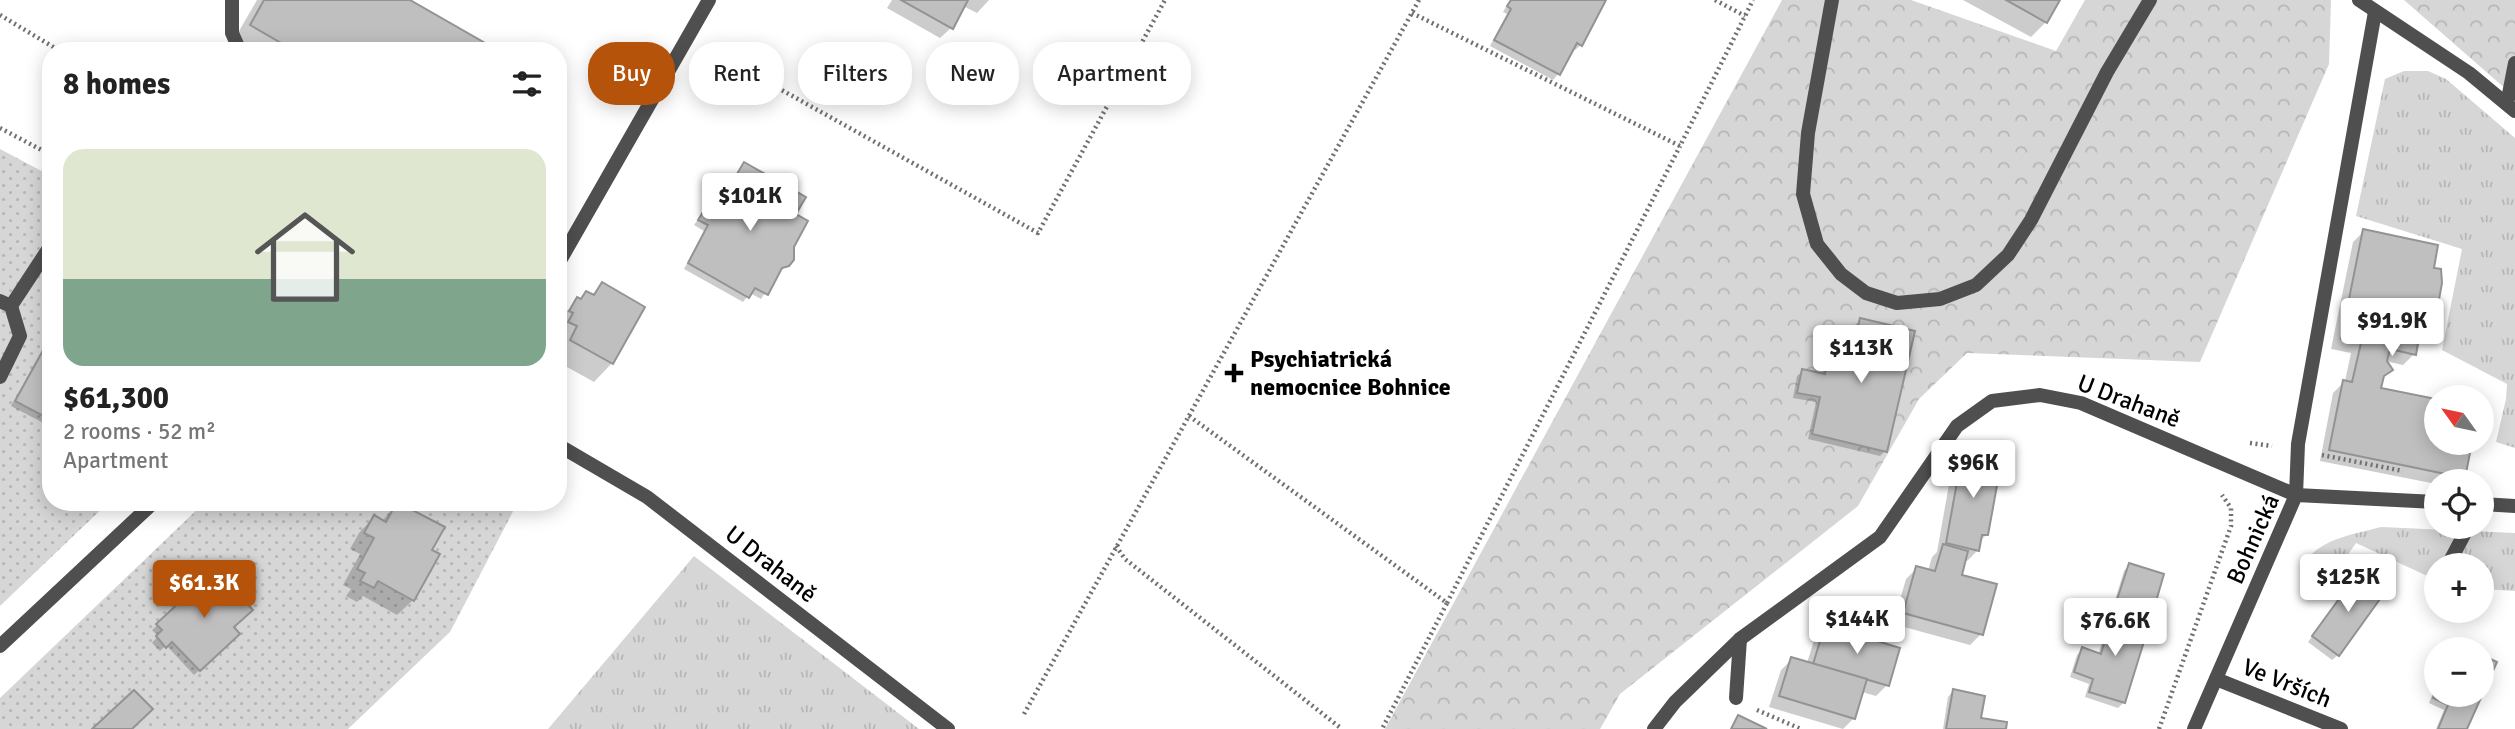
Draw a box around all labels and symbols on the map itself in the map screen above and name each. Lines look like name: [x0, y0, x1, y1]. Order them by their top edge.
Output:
pin: $101K: [701, 174, 799, 233]
pin: $91.9K: [2335, 298, 2449, 358]
pin: $113K: [1812, 326, 1910, 385]
place label: Psychiatrická nemocnice Bohnice: [1250, 344, 1451, 402]
marker: Psychiatrická nemocnice Bohnice: [1224, 363, 1244, 383]
street label: U Drahaně: [2073, 368, 2185, 434]
north arrow: [2424, 385, 2494, 455]
pin: $96K: [1932, 440, 2014, 500]
street label: Bohnická: [2220, 489, 2286, 589]
street label: U Drahaně: [719, 519, 823, 609]
pin: $125K: [2299, 554, 2397, 614]
pin: $61.3K: [147, 560, 261, 620]
pin: $144K: [1808, 596, 1906, 656]
pin: $76.6K: [2058, 598, 2172, 658]
street label: Ve Vrších: [2238, 652, 2336, 714]

